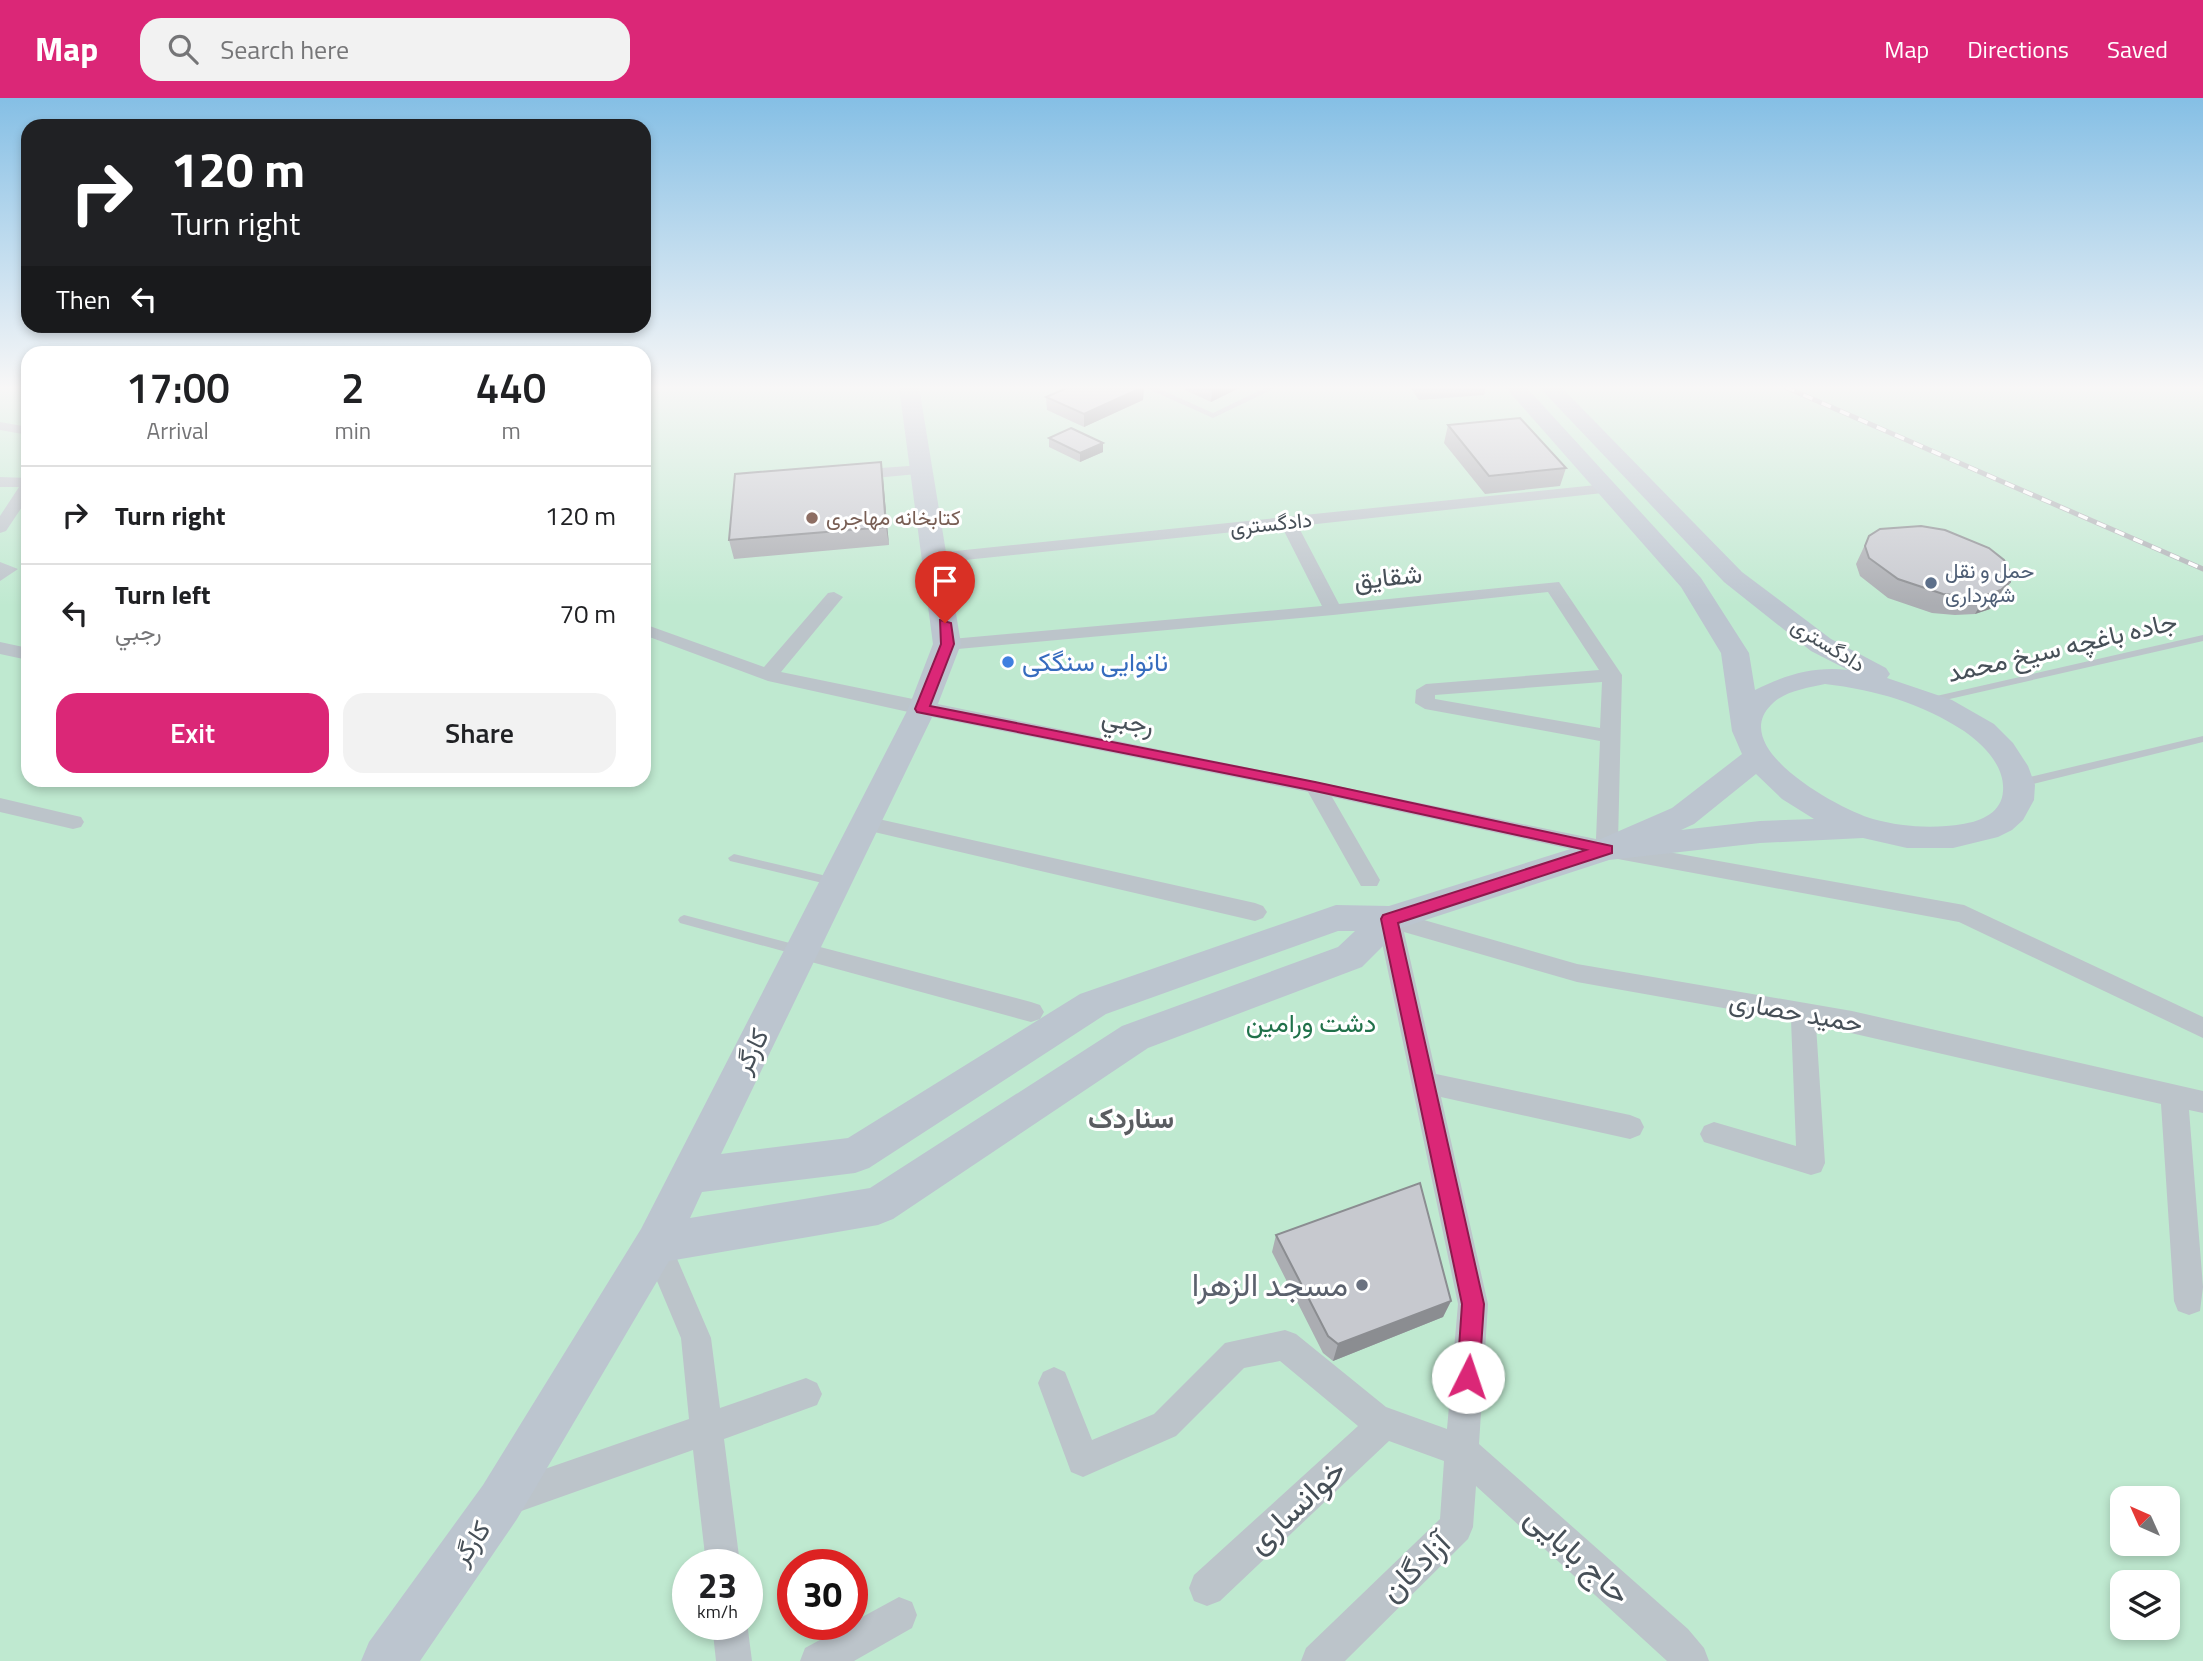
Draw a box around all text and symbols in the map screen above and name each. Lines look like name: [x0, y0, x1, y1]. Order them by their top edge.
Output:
search box: [140, 18, 630, 81]
text: Map: [35, 24, 98, 74]
icon: search: [164, 30, 202, 68]
text: Search here: [220, 30, 349, 69]
text: Map: [1884, 31, 1929, 67]
text: Directions: [1967, 31, 2069, 67]
text: Saved: [2107, 31, 2168, 67]
text: 120 m: [171, 131, 305, 206]
icon: right: [56, 147, 147, 238]
text: Turn right: [171, 199, 300, 247]
text: Then: [56, 280, 111, 319]
icon: left: [125, 280, 163, 318]
text: 17:00: [126, 355, 230, 419]
text: 2: [341, 355, 365, 419]
text: 440: [476, 355, 546, 419]
text: Arrival: [147, 413, 209, 448]
text: min: [334, 413, 371, 448]
text: m: [501, 413, 521, 448]
icon: right: [56, 496, 94, 534]
text: Turn right: [115, 496, 226, 535]
text: 120 m: [545, 496, 616, 535]
place label: کتابخانه مهاجری: [826, 501, 961, 533]
street label: دادگستری: [1228, 503, 1313, 543]
marker: کتابخانه مهاجری: [804, 510, 820, 526]
pin: [915, 551, 975, 623]
street label: شقايق: [1352, 554, 1424, 599]
place label: حمل و نقل شهرداری: [1945, 554, 2034, 610]
icon: arrive: [926, 562, 964, 600]
text: Turn left: [115, 575, 210, 614]
marker: حمل و نقل شهرداری: [1923, 575, 1939, 591]
icon: left: [56, 594, 94, 632]
text: 70 m: [559, 594, 616, 633]
street label: جاده باغچه سیخ محمد: [1943, 601, 2181, 692]
street label: دادگستری: [1785, 609, 1872, 680]
text: رجبي: [115, 614, 162, 649]
place label: نانوایی سنگکی: [1022, 642, 1168, 681]
marker: نانوایی سنگکی: [1000, 654, 1016, 670]
button: Exit: [56, 693, 329, 773]
button: Share: [343, 693, 616, 773]
street label: رجبي: [1098, 696, 1158, 747]
street label: حمید حصاری: [1726, 981, 1866, 1042]
park label: دشت ورامین: [1246, 1003, 1376, 1042]
street label: کارگر: [722, 1021, 778, 1081]
district label: سناردک: [1088, 1096, 1174, 1139]
place label: مسجد الزهرا: [1192, 1260, 1348, 1308]
marker: مسجد الزهرا: [1354, 1277, 1370, 1293]
position arrow: [1431, 1340, 1505, 1414]
street label: خوانساری: [1235, 1446, 1356, 1564]
north arrow: [2110, 1486, 2180, 1556]
map controls: [2110, 1486, 2180, 1640]
street label: حاج بابایی: [1515, 1493, 1643, 1615]
street label: کارگر: [441, 1513, 500, 1574]
street label: آزادگان: [1368, 1518, 1463, 1612]
speed limit sign: 30: [777, 1549, 868, 1640]
text: 23: [698, 1558, 737, 1612]
button: layers: [2110, 1570, 2180, 1640]
text: km/h: [697, 1598, 738, 1625]

